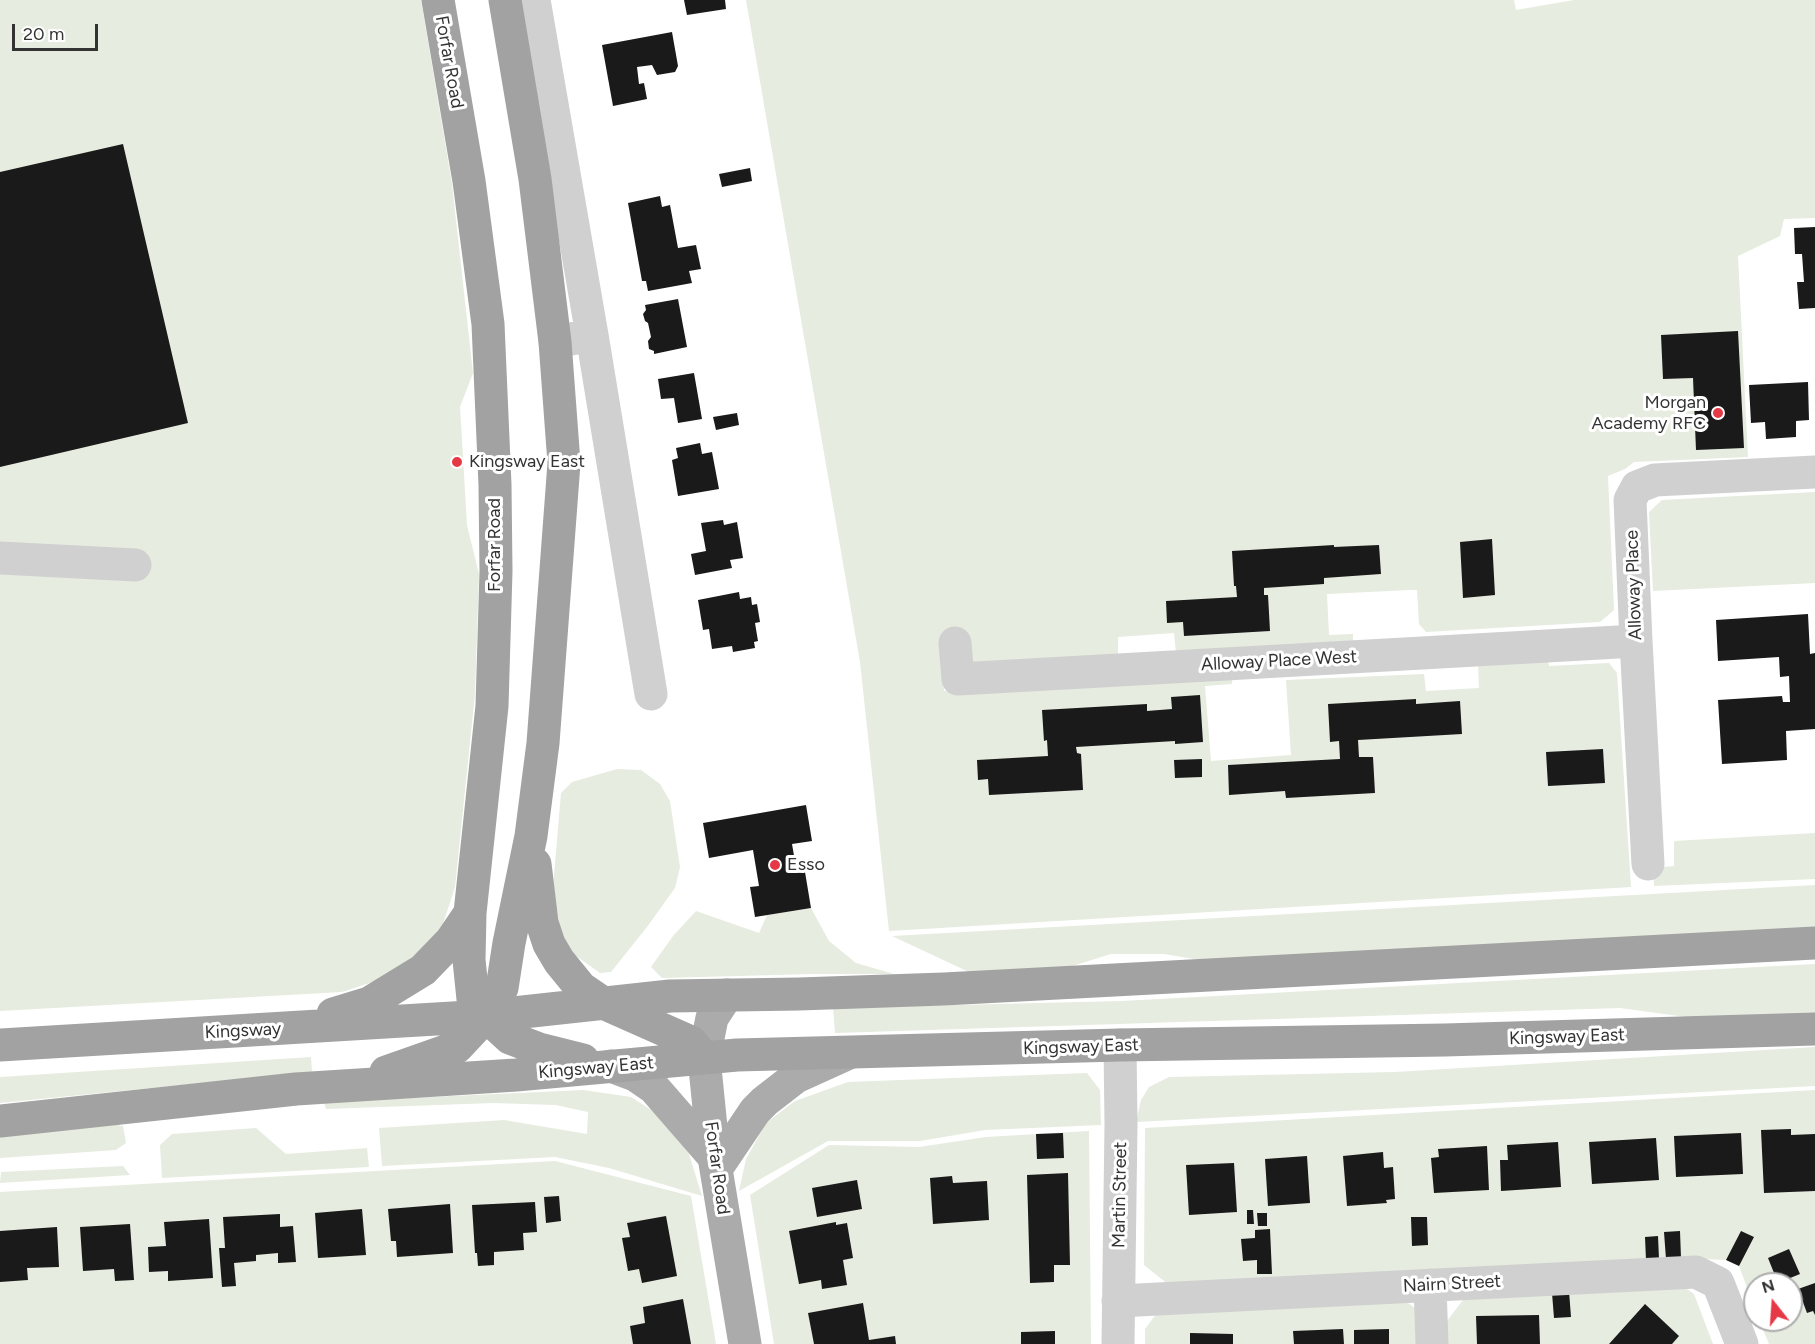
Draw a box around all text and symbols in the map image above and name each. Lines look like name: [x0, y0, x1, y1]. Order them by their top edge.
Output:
scale bar: [15, 12, 100, 50]
street label: Forfar Road: [430, 14, 468, 110]
text: 20 m: [23, 23, 64, 45]
place label: Morgan Academy RFC: [1592, 392, 1706, 434]
marker: Morgan Academy RFC: [1711, 406, 1725, 420]
place label: Kingsway East: [469, 451, 585, 473]
marker: Kingsway East: [450, 455, 464, 469]
street label: Forfar Road: [484, 498, 506, 592]
street label: Alloway Place: [1621, 530, 1647, 640]
street label: Alloway Place West: [1200, 646, 1358, 676]
place label: Esso: [787, 854, 825, 876]
marker: Esso: [768, 858, 782, 872]
street label: Kingsway: [204, 1018, 282, 1044]
street label: Kingsway East: [1509, 1024, 1625, 1050]
street label: Kingsway East: [1023, 1034, 1139, 1060]
street label: Kingsway East: [537, 1052, 655, 1084]
street label: Forfar Road: [700, 1120, 734, 1216]
street label: Martin Street: [1108, 1142, 1132, 1248]
street label: Nairn Street: [1402, 1271, 1502, 1297]
north arrow: [1743, 1272, 1803, 1332]
text: N: [1759, 1275, 1777, 1297]

